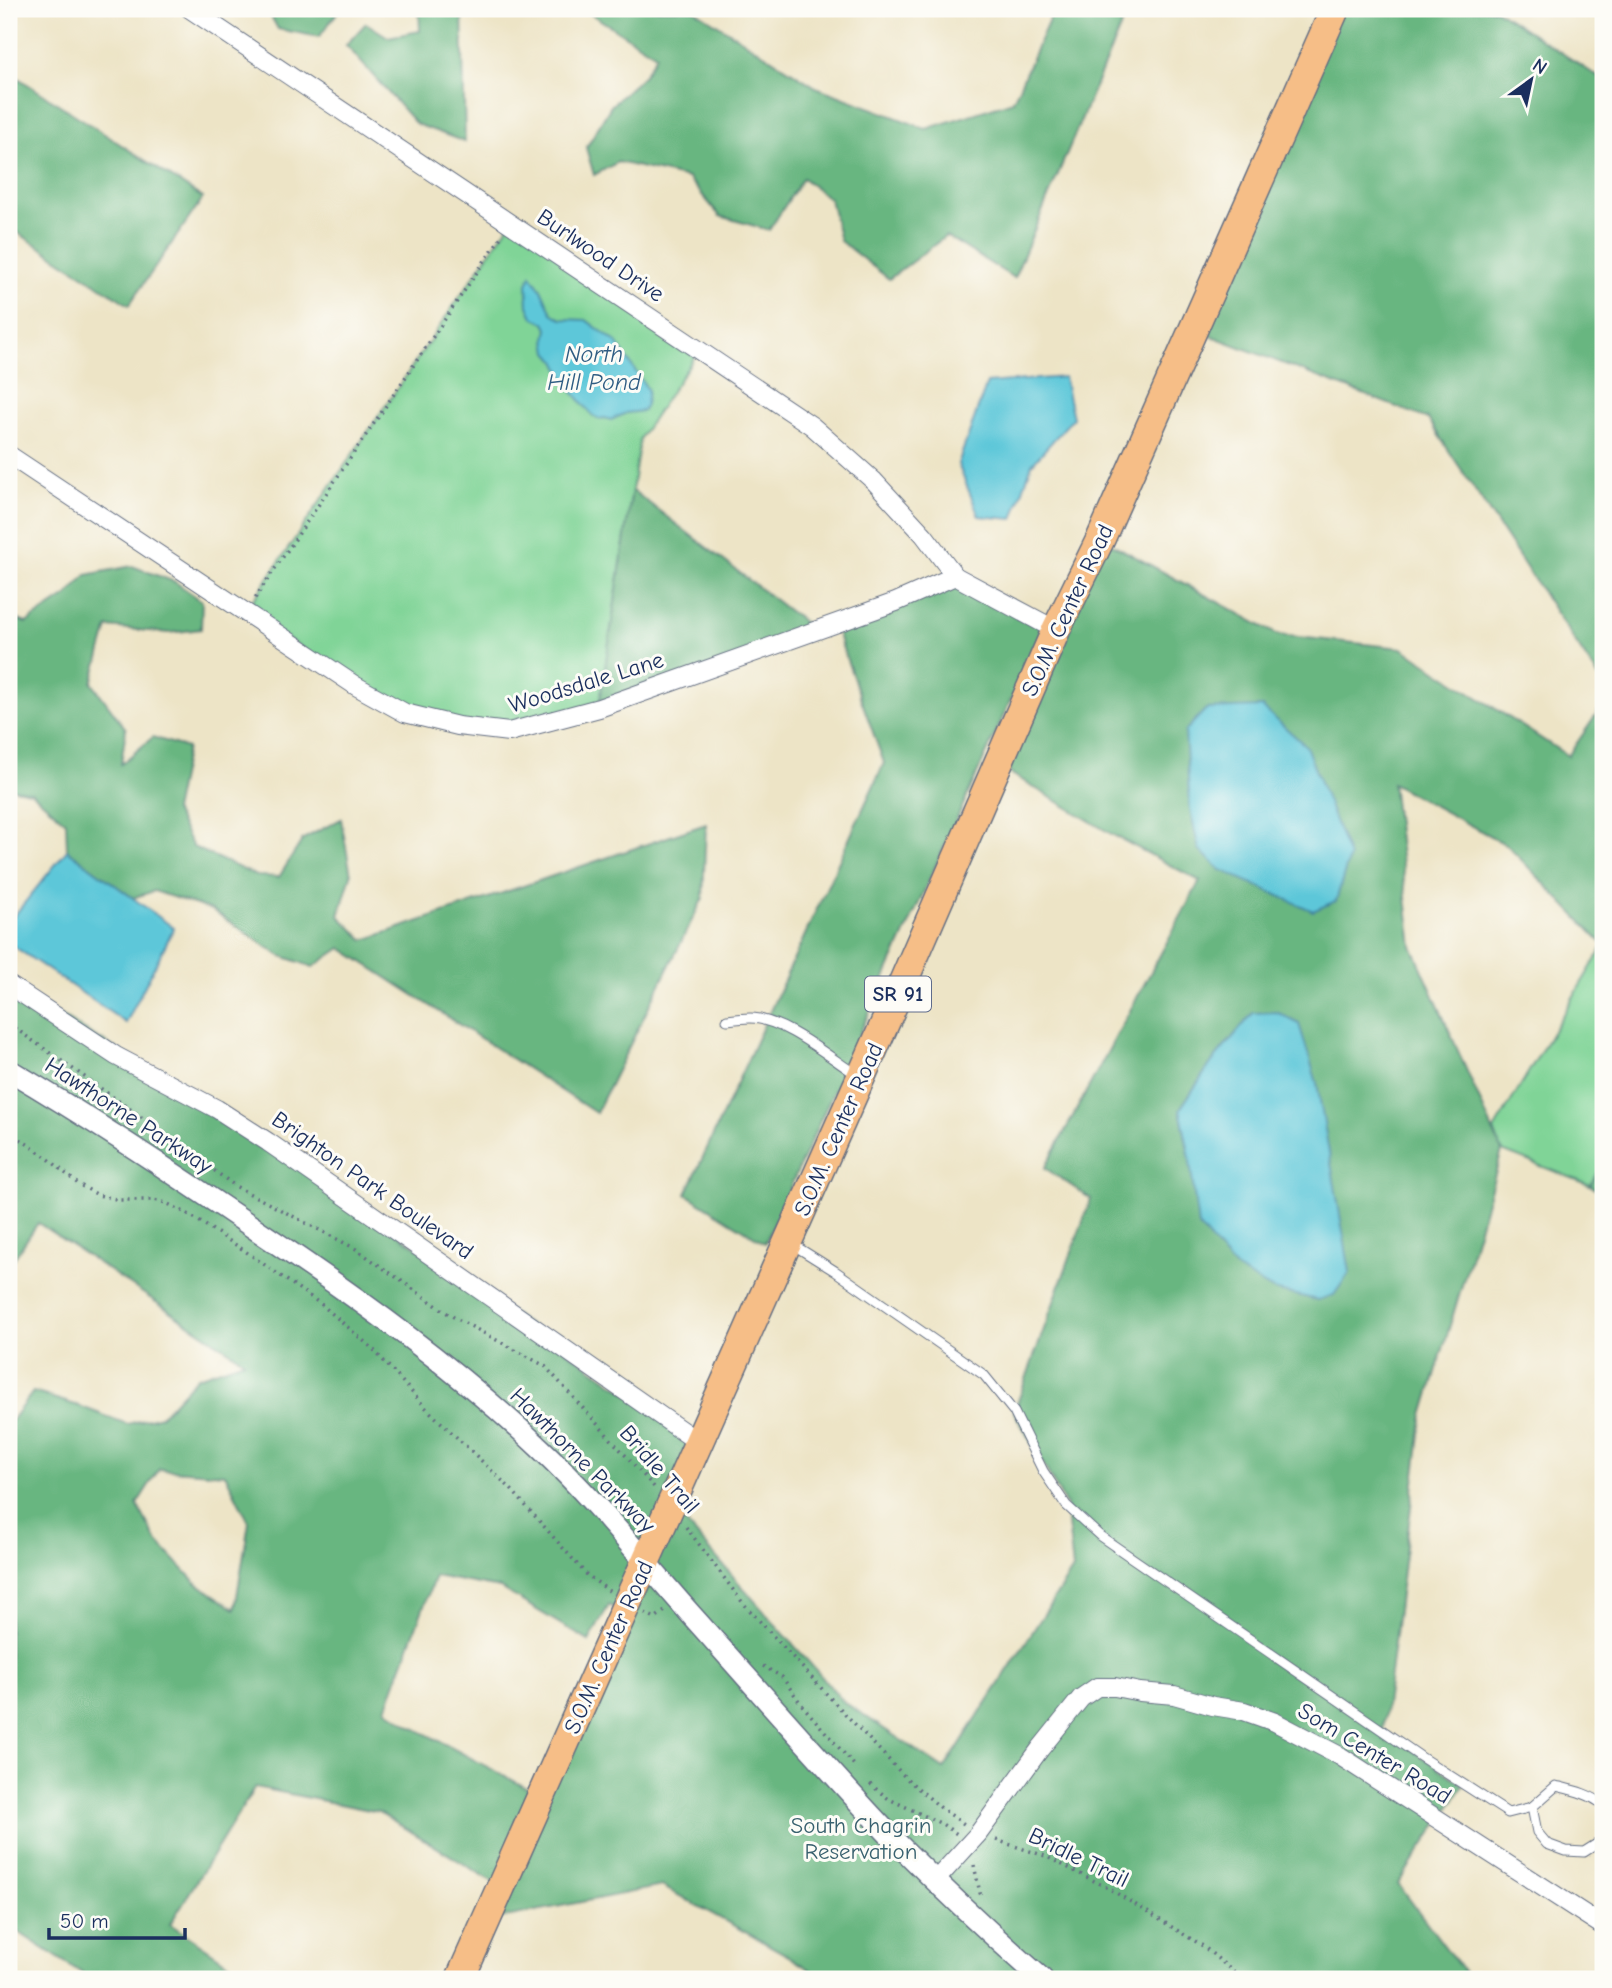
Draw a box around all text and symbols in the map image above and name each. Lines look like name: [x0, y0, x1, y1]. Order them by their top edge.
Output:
north arrow: [1496, 46, 1566, 116]
text: N: [1529, 54, 1551, 79]
street label: Burlwood Drive: [532, 203, 669, 308]
water label: North Hill Pond: [547, 340, 642, 396]
street label: S.O.M. Center Road: [1016, 520, 1119, 700]
street label: Woodsdale Lane: [505, 646, 667, 719]
road number: SR 91: [865, 976, 931, 1012]
street label: S.O.M. Center Road: [788, 1039, 889, 1220]
street label: Hawthorne Parkway: [40, 1051, 218, 1180]
street label: Brighton Park Boulevard: [267, 1106, 479, 1265]
street label: Hawthorne Parkway: [505, 1382, 661, 1539]
street label: Bridle Trail: [614, 1420, 705, 1519]
street label: S.O.M. Center Road: [558, 1557, 659, 1738]
street label: Som Center Road: [1293, 1697, 1456, 1810]
park label: South Chagrin Reservation: [791, 1812, 931, 1865]
street label: Bridle Trail: [1024, 1822, 1133, 1893]
scale bar: [49, 1897, 186, 1941]
text: 50 m: [60, 1909, 109, 1933]

